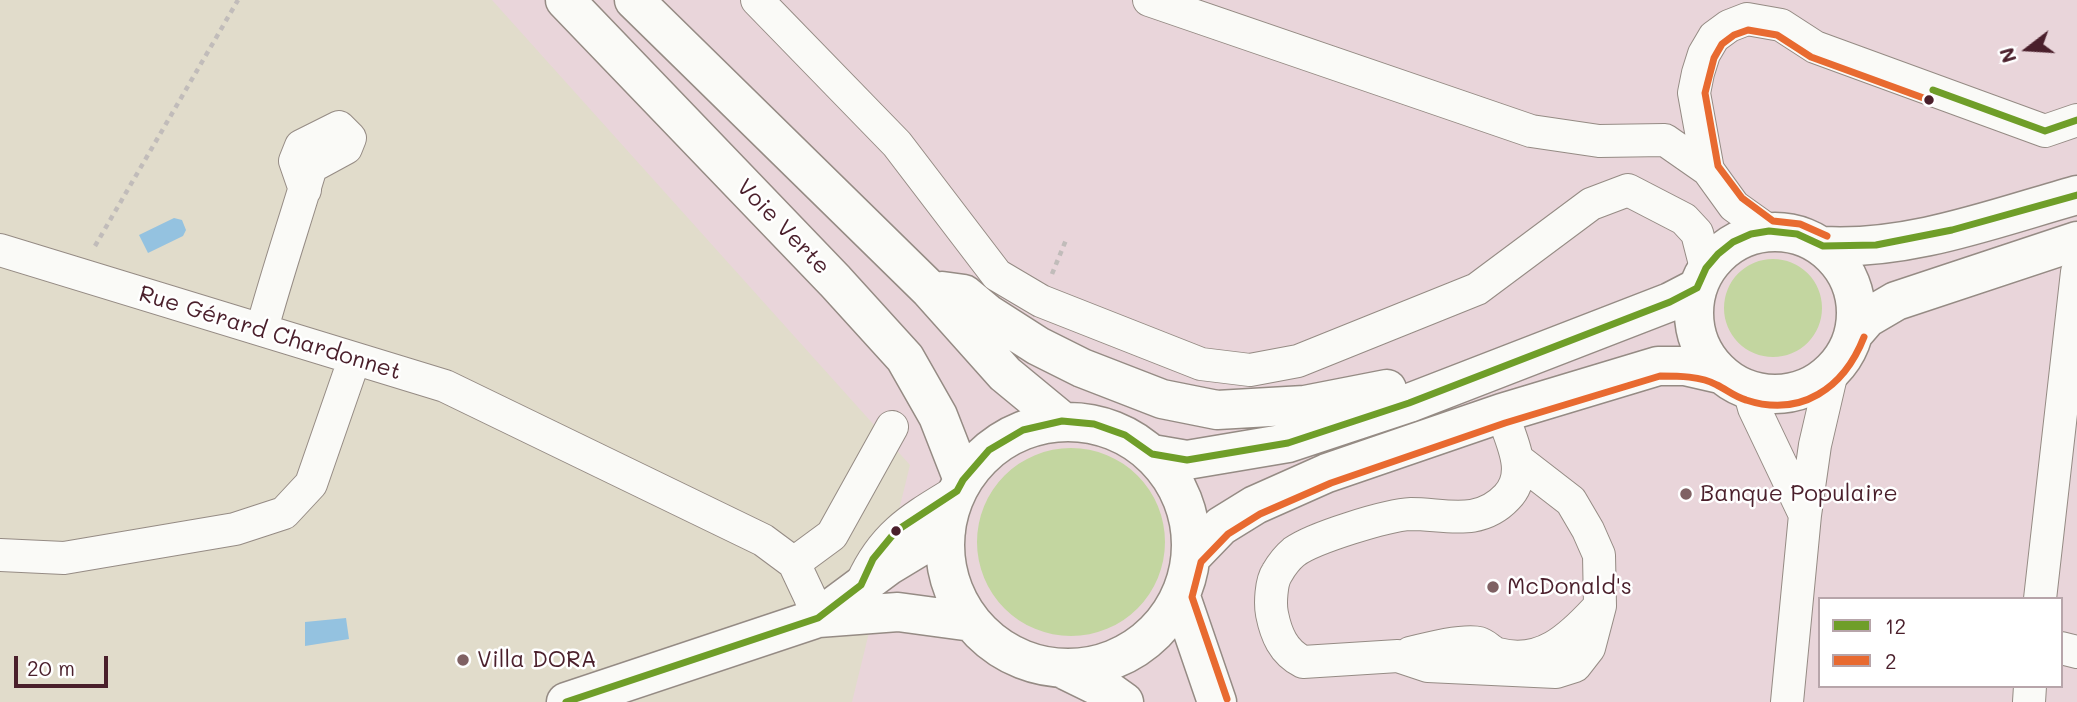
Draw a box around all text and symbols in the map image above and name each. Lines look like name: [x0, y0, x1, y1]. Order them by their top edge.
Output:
north arrow: [1993, 14, 2063, 84]
text: N: [1993, 45, 2022, 66]
unlabelled marker: [1922, 93, 1936, 107]
street label: Voie Verte: [731, 174, 835, 280]
street label: Rue Gérard Chardonnet: [135, 280, 405, 386]
place label: Banque Populaire: [1700, 480, 1898, 508]
marker: Banque Populaire: [1678, 486, 1694, 502]
unlabelled marker: [889, 524, 903, 538]
place label: McDonald's: [1507, 573, 1632, 601]
marker: McDonald's: [1485, 579, 1501, 595]
legend: [1818, 597, 2063, 688]
text: 12: [1885, 612, 1906, 639]
scale bar: [18, 642, 112, 686]
place label: Villa DORA: [477, 646, 597, 674]
text: 2: [1885, 647, 1897, 674]
marker: Villa DORA: [455, 652, 471, 668]
text: 20 m: [27, 654, 75, 681]

